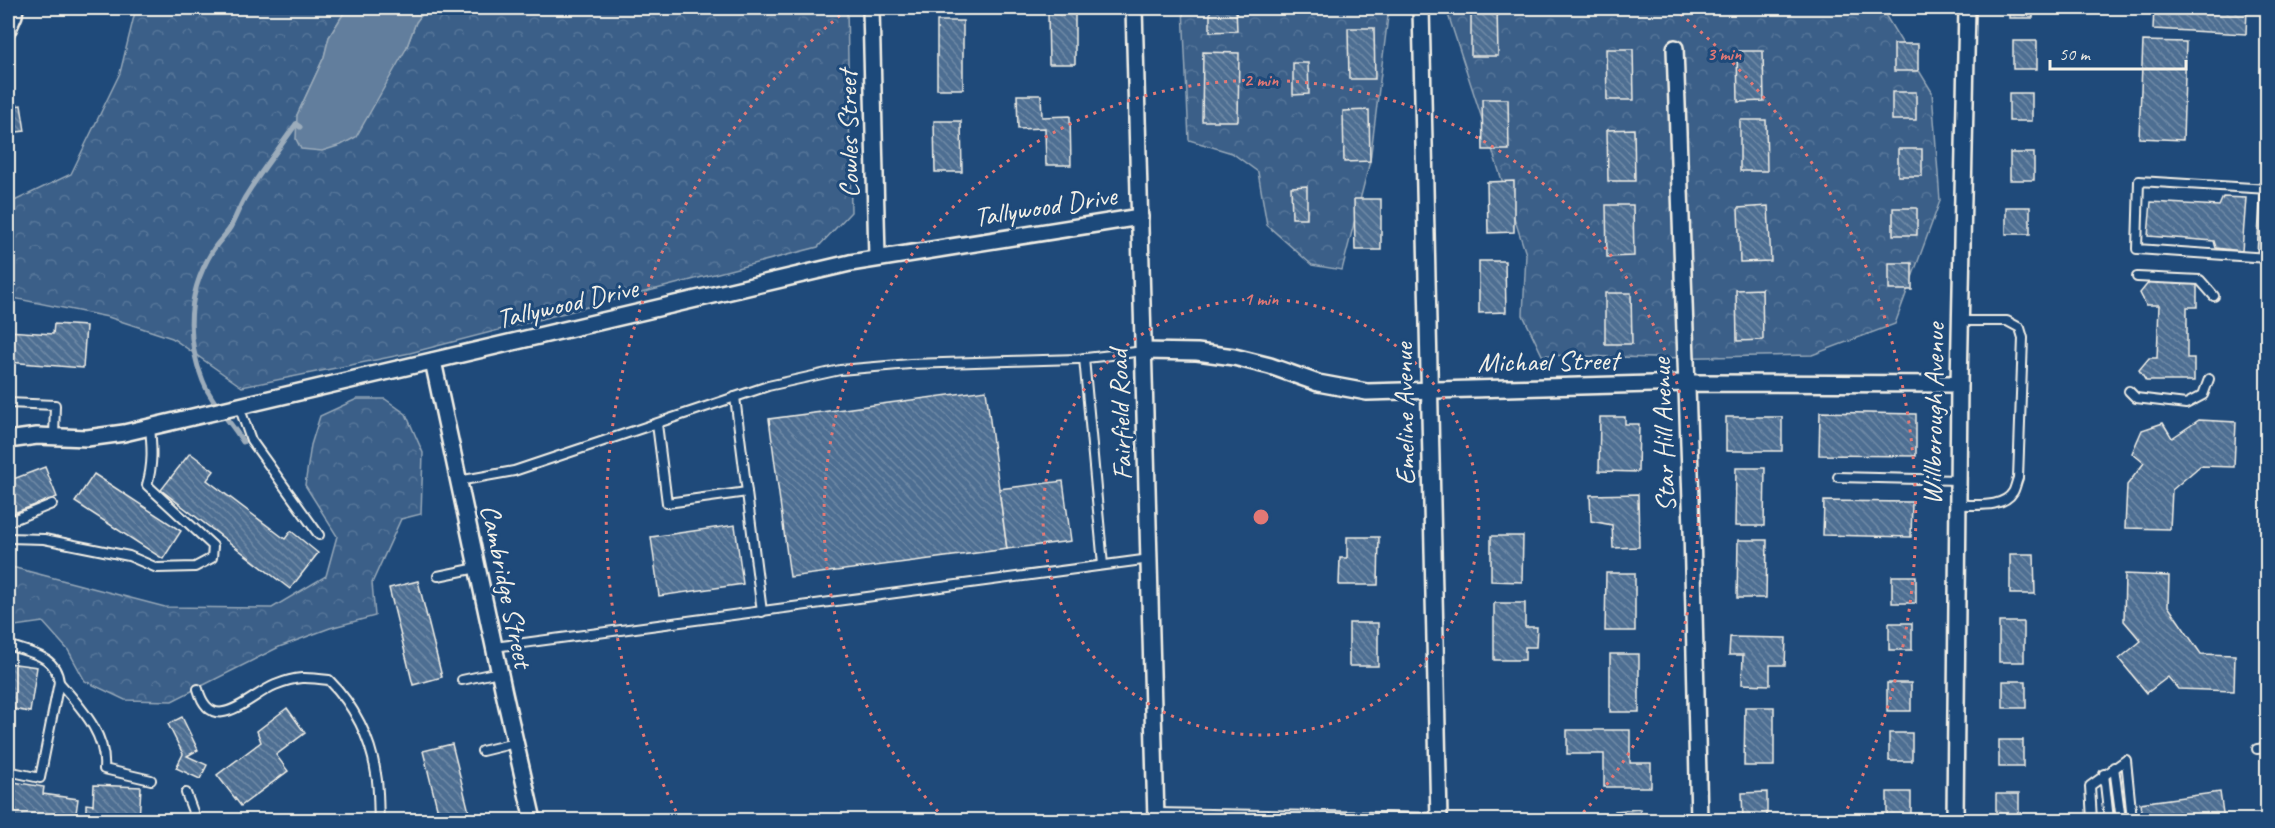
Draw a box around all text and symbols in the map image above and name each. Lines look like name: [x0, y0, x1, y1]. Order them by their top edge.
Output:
scale bar: [2050, 33, 2186, 71]
text: 3 min: [1707, 43, 1742, 65]
text: 50 m: [2059, 43, 2092, 65]
street label: Cowles Street: [829, 66, 867, 199]
text: 2 min: [1244, 69, 1279, 91]
street label: Tallywood Drive: [971, 177, 1121, 235]
street label: Tallywood Drive: [493, 269, 643, 336]
text: 1 min: [1244, 288, 1279, 310]
street label: Willborough Avenue: [1914, 321, 1952, 505]
street label: Emeline Avenue: [1385, 341, 1423, 485]
street label: Michael Street: [1477, 342, 1623, 380]
street label: Fairfield Road: [1100, 345, 1140, 481]
street label: Star Hill Avenue: [1643, 355, 1683, 513]
street label: Cambridge Street: [473, 501, 542, 673]
centre of rings: [1251, 507, 1271, 527]

